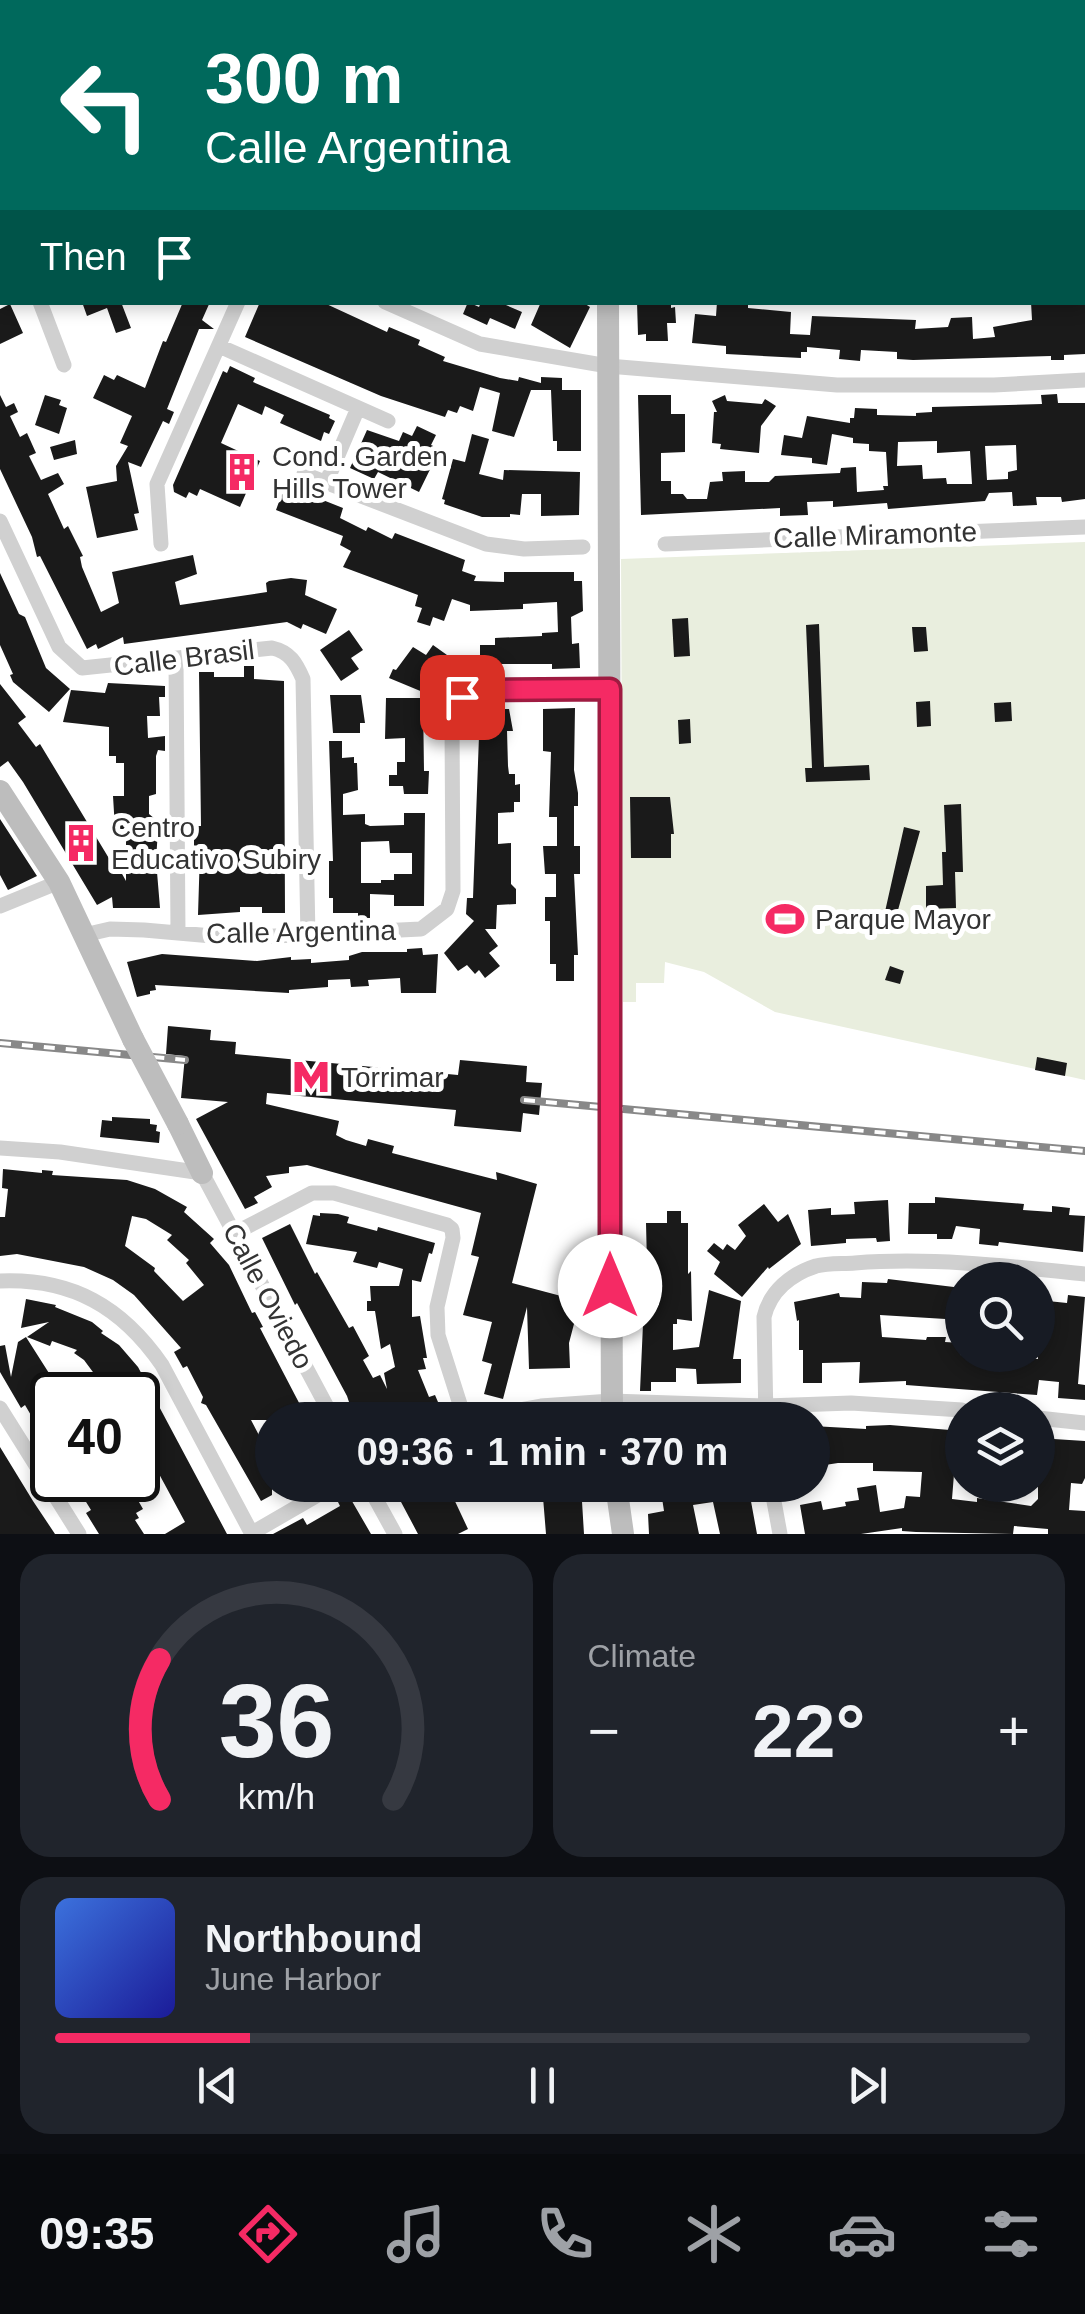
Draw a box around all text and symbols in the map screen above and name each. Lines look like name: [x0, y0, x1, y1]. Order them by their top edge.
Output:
icon: left: [40, 40, 170, 170]
text: 300 m: [205, 40, 403, 118]
text: Calle Argentina: [205, 122, 510, 173]
icon: arrive: [147, 230, 202, 285]
text: Then: [40, 236, 127, 278]
place label: Cond. Garden Hills Tower: [272, 441, 448, 504]
building icon: Cond. Garden Hills Tower: [221, 451, 263, 493]
street label: Calle Miramonte: [773, 516, 977, 554]
street label: Calle Brasil: [112, 634, 256, 682]
pin: [420, 655, 505, 740]
icon: arrive: [435, 670, 490, 725]
place label: Centro Educativo Subiry: [111, 812, 321, 875]
building icon: Centro Educativo Subiry: [60, 822, 102, 864]
sports icon: Parque Mayor: [764, 898, 806, 940]
place label: Parque Mayor: [815, 904, 991, 935]
street label: Calle Argentina: [206, 915, 397, 949]
metro station icon: Torrimar: [290, 1056, 332, 1098]
place label: Torrimar: [341, 1062, 444, 1093]
street label: Calle Oviedo: [217, 1218, 319, 1374]
position arrow: [558, 1234, 662, 1338]
map controls: [945, 1262, 1055, 1502]
button: search: [945, 1262, 1055, 1372]
speed limit sign: 40: [30, 1372, 160, 1502]
button: layers: [945, 1392, 1055, 1502]
text: 09:36 · 1 min · 370 m: [357, 1431, 728, 1473]
text: Climate: [588, 1638, 696, 1674]
text: 36: [218, 1663, 334, 1779]
text: 22°: [752, 1689, 865, 1773]
text: −: [588, 1700, 620, 1762]
text: +: [998, 1700, 1030, 1762]
text: km/h: [238, 1777, 315, 1817]
text: Northbound: [205, 1918, 422, 1960]
text: June Harbor: [205, 1961, 381, 1997]
icon: previous: [190, 2058, 245, 2113]
icon: pause: [515, 2058, 570, 2113]
icon: next: [840, 2058, 895, 2113]
icon: directions: [233, 2199, 303, 2269]
icon: music: [381, 2199, 451, 2269]
icon: phone: [530, 2199, 600, 2269]
icon: climate: [679, 2199, 749, 2269]
icon: car: [827, 2199, 897, 2269]
icon: filters: [976, 2199, 1046, 2269]
text: 09:35: [39, 2208, 154, 2259]

